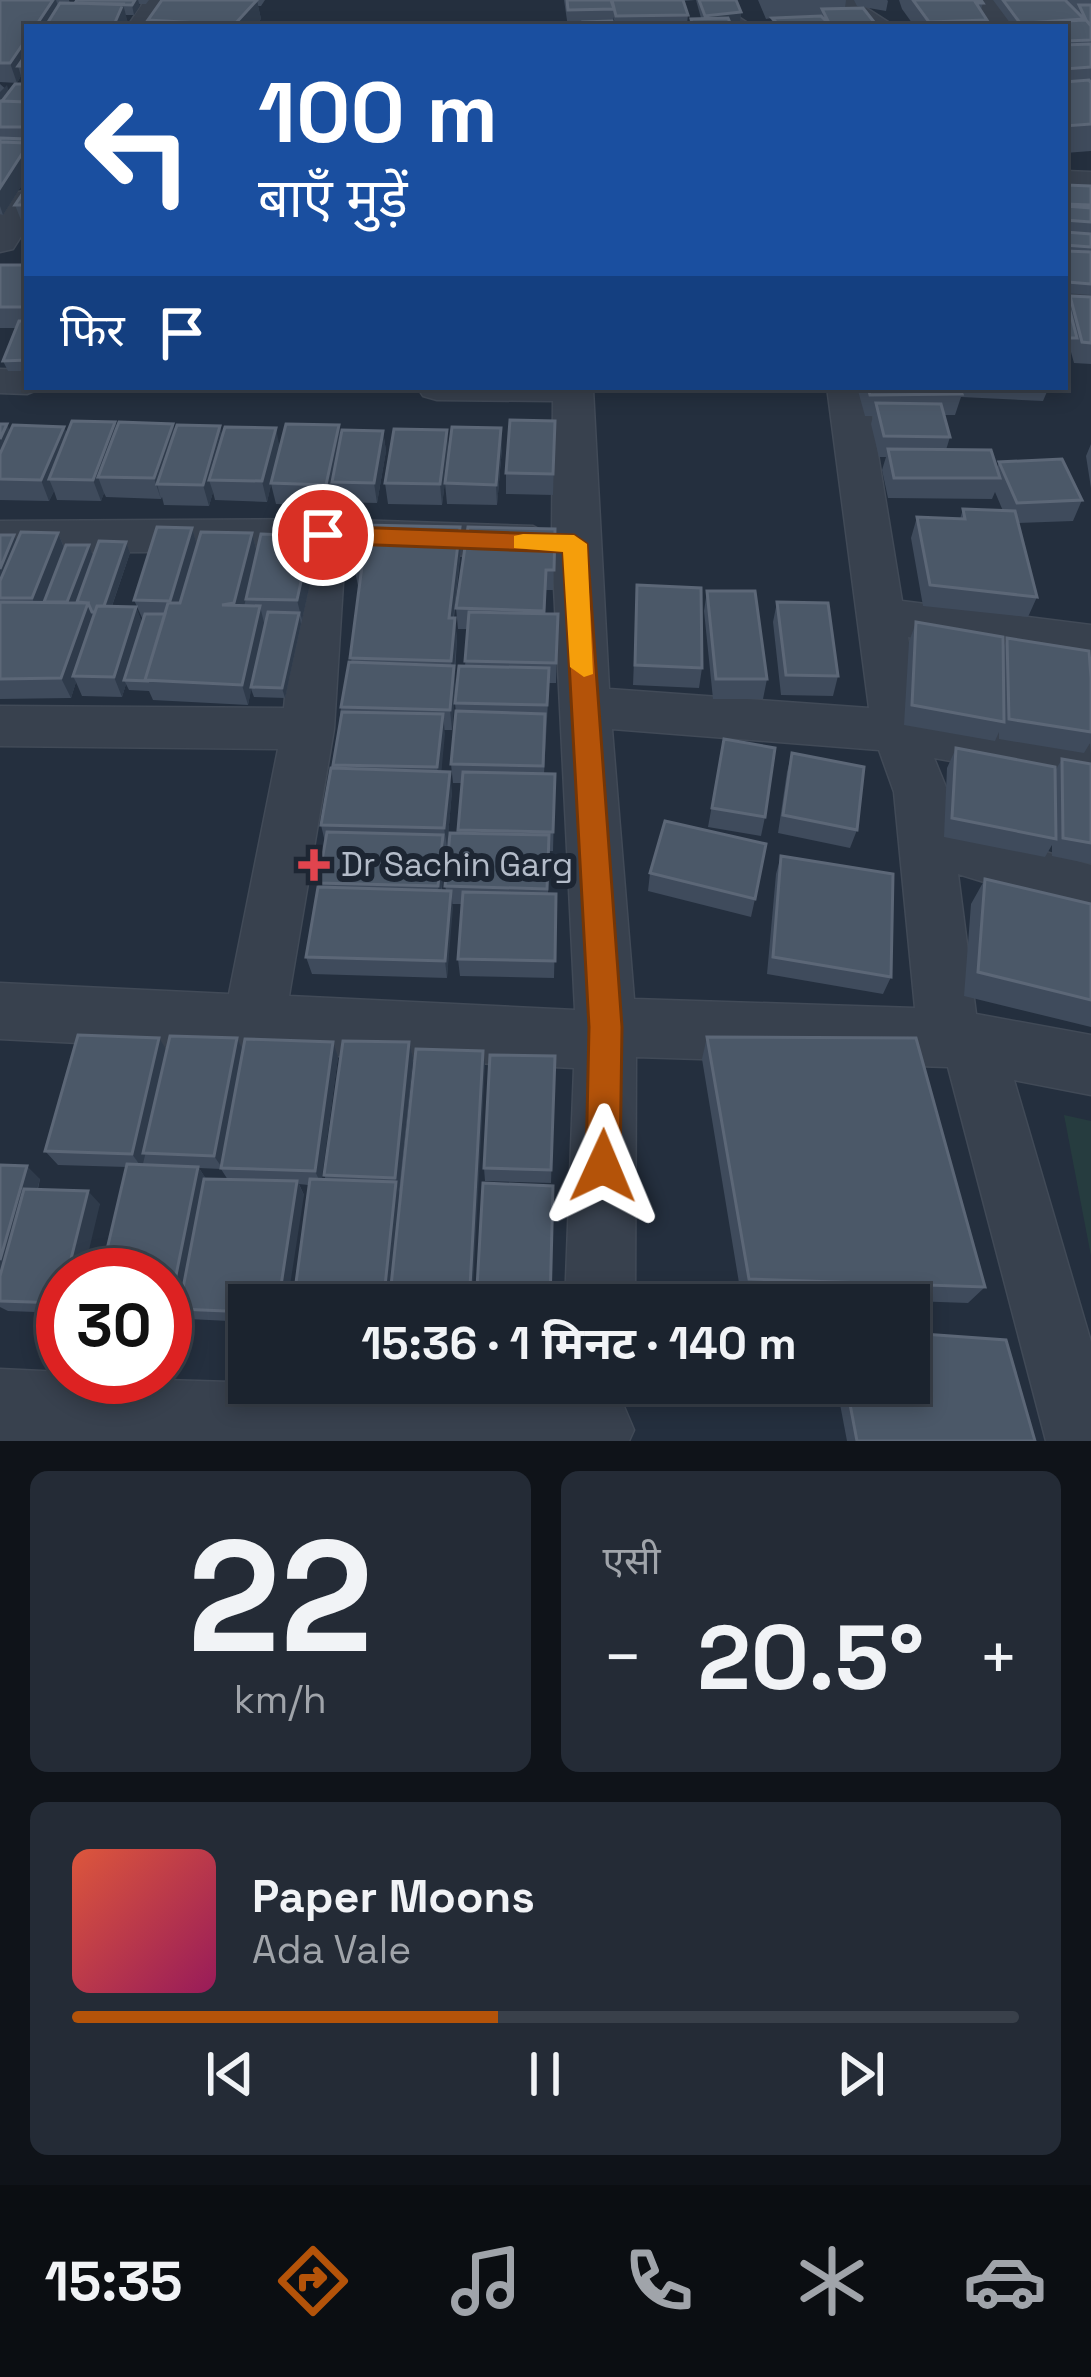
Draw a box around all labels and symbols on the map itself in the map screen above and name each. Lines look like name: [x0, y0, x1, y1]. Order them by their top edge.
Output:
pin: [272, 484, 374, 586]
place label: Dr Sachin Garg: [341, 844, 573, 886]
marker: Dr Sachin Garg: [298, 849, 330, 881]
position arrow: [540, 1103, 666, 1229]
speed limit sign: 30: [36, 1248, 192, 1404]

